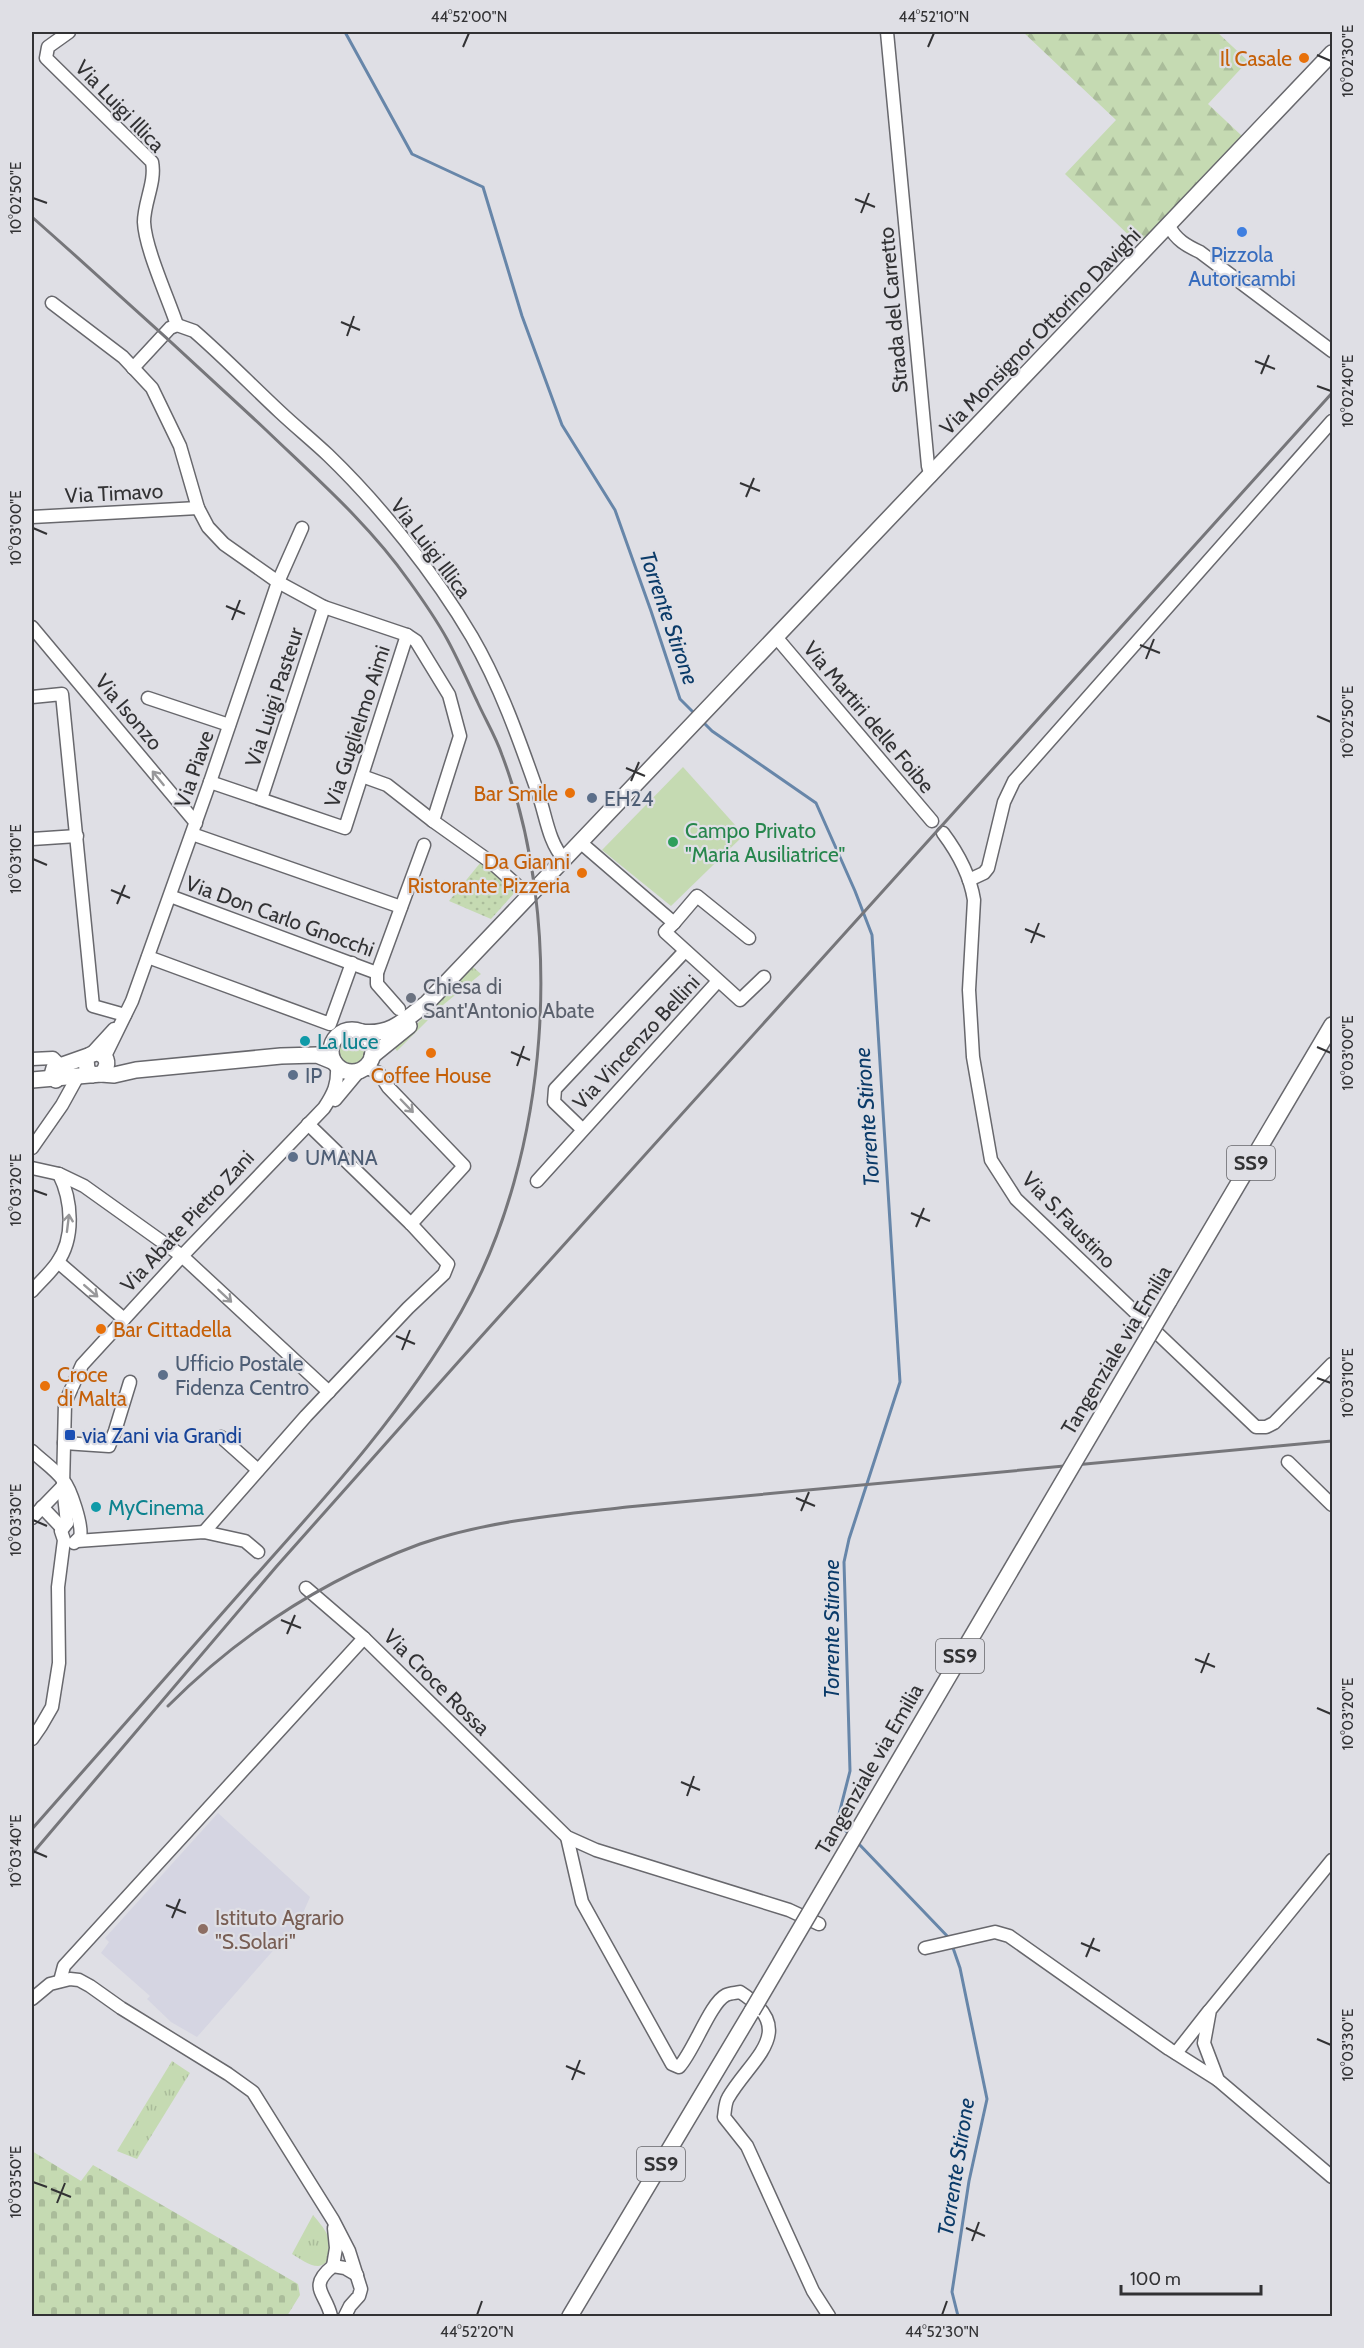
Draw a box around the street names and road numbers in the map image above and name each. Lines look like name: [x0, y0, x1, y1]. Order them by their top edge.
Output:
street label: Via Luigi Illica: [70, 55, 170, 157]
street label: Via Monsignor Ottorino Davighi: [934, 222, 1146, 440]
street label: Strada del Carretto: [873, 226, 913, 394]
street label: Via Timavo: [64, 478, 164, 508]
street label: Via Luigi Illica: [386, 493, 476, 603]
street label: Via Luigi Pasteur: [240, 624, 308, 770]
street label: Via Martiri delle Foibe: [798, 636, 940, 798]
street label: Via Guglielmo Aimi: [319, 642, 395, 810]
street label: Via Isonzo: [90, 669, 168, 755]
street label: Via Piave: [169, 727, 219, 811]
street label: Via Don Carlo Gnocchi: [182, 870, 378, 962]
street label: Via Vincenzo Bellini: [567, 970, 705, 1114]
street label: Via Abate Pietro Zani: [115, 1145, 259, 1297]
road number: SS9: [1227, 1146, 1275, 1180]
street label: Via S.Faustino: [1017, 1167, 1121, 1273]
street label: Tangenziale via Emilia: [1056, 1261, 1176, 1439]
street label: Via Croce Rossa: [379, 1624, 495, 1740]
road number: SS9: [936, 1639, 984, 1673]
street label: Tangenziale via Emilia: [810, 1679, 928, 1859]
road number: SS9: [637, 2147, 685, 2181]

